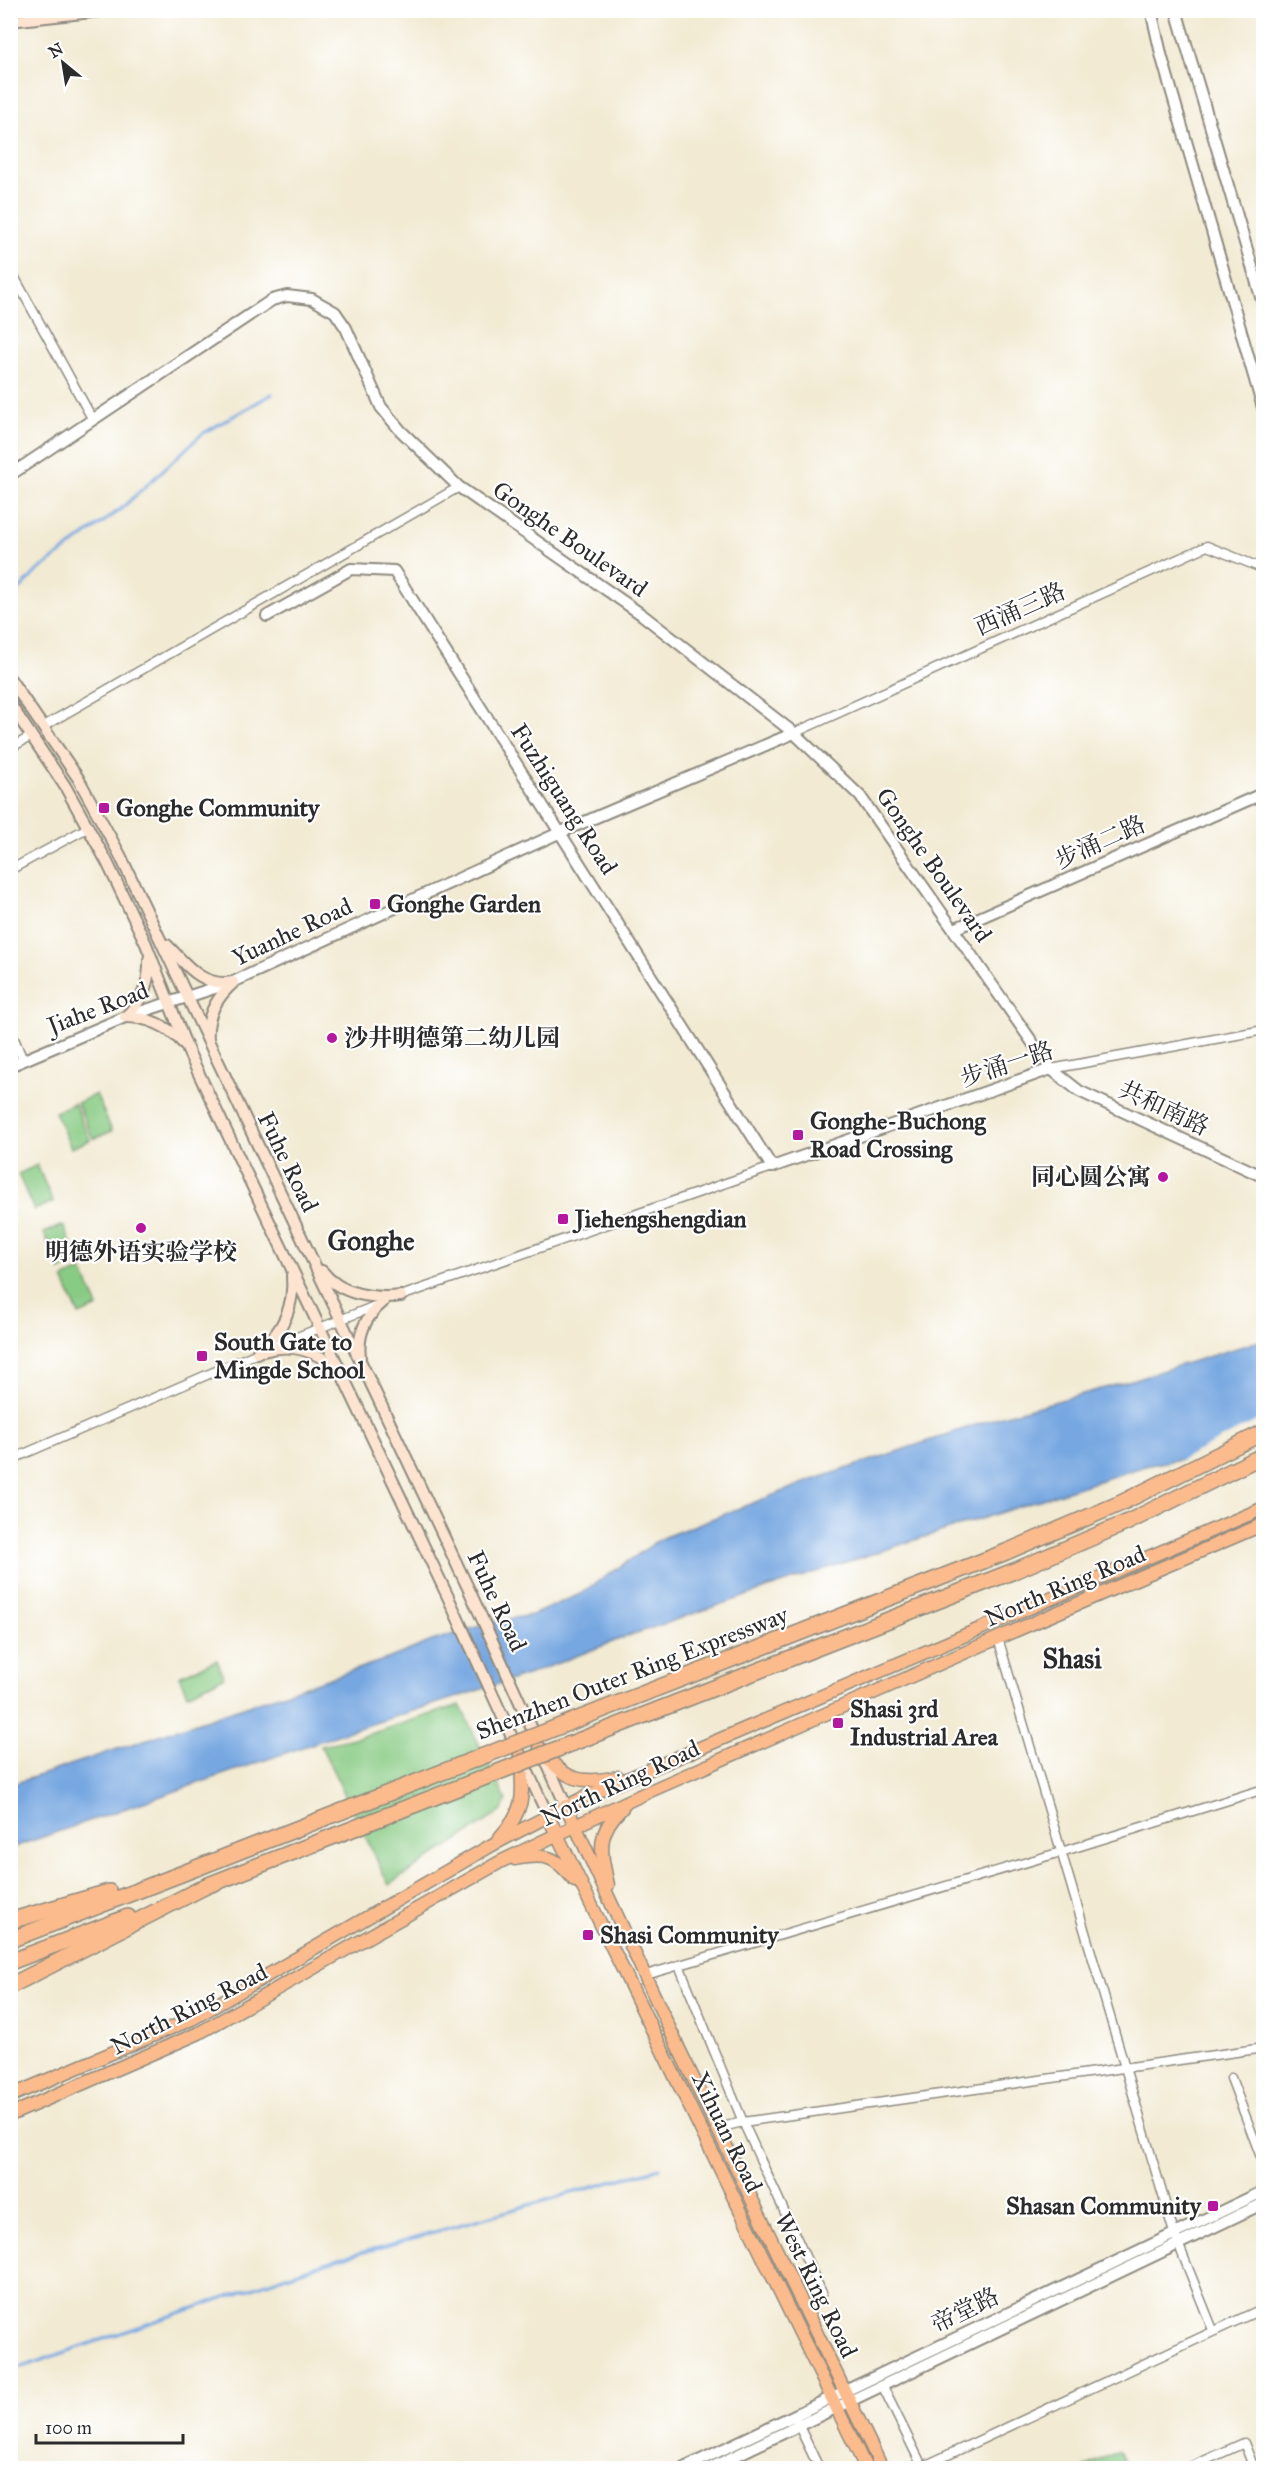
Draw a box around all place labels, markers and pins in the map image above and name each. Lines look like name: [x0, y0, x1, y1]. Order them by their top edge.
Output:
place label: Gonghe Community: [116, 793, 321, 823]
marker: Gonghe Community: [97, 801, 111, 815]
place label: Gonghe Garden: [387, 889, 541, 919]
marker: Gonghe Garden: [368, 897, 382, 911]
place label: 沙井明德第二幼儿园: [344, 1023, 560, 1053]
marker: 沙井明德第二幼儿园: [325, 1031, 339, 1045]
place label: Gonghe-Buchong Road Crossing: [810, 1106, 986, 1164]
marker: Gonghe-Buchong Road Crossing: [791, 1128, 805, 1142]
place label: 同心圆公寓: [1031, 1162, 1151, 1192]
marker: 同心圆公寓: [1156, 1170, 1170, 1184]
place label: Jiehengshengdian: [572, 1204, 747, 1234]
marker: Jiehengshengdian: [556, 1212, 570, 1226]
marker: 明德外语实验学校: [134, 1221, 148, 1235]
place label: 明德外语实验学校: [45, 1237, 237, 1267]
place label: South Gate to Mingde School: [214, 1327, 365, 1385]
marker: South Gate to Mingde School: [195, 1349, 209, 1363]
place label: Shasi 3rd Industrial Area: [850, 1694, 999, 1752]
marker: Shasi 3rd Industrial Area: [831, 1716, 845, 1730]
place label: Shasi Community: [600, 1920, 780, 1950]
marker: Shasi Community: [581, 1928, 595, 1942]
place label: Shasan Community: [1006, 2191, 1203, 2221]
marker: Shasan Community: [1206, 2199, 1220, 2213]

